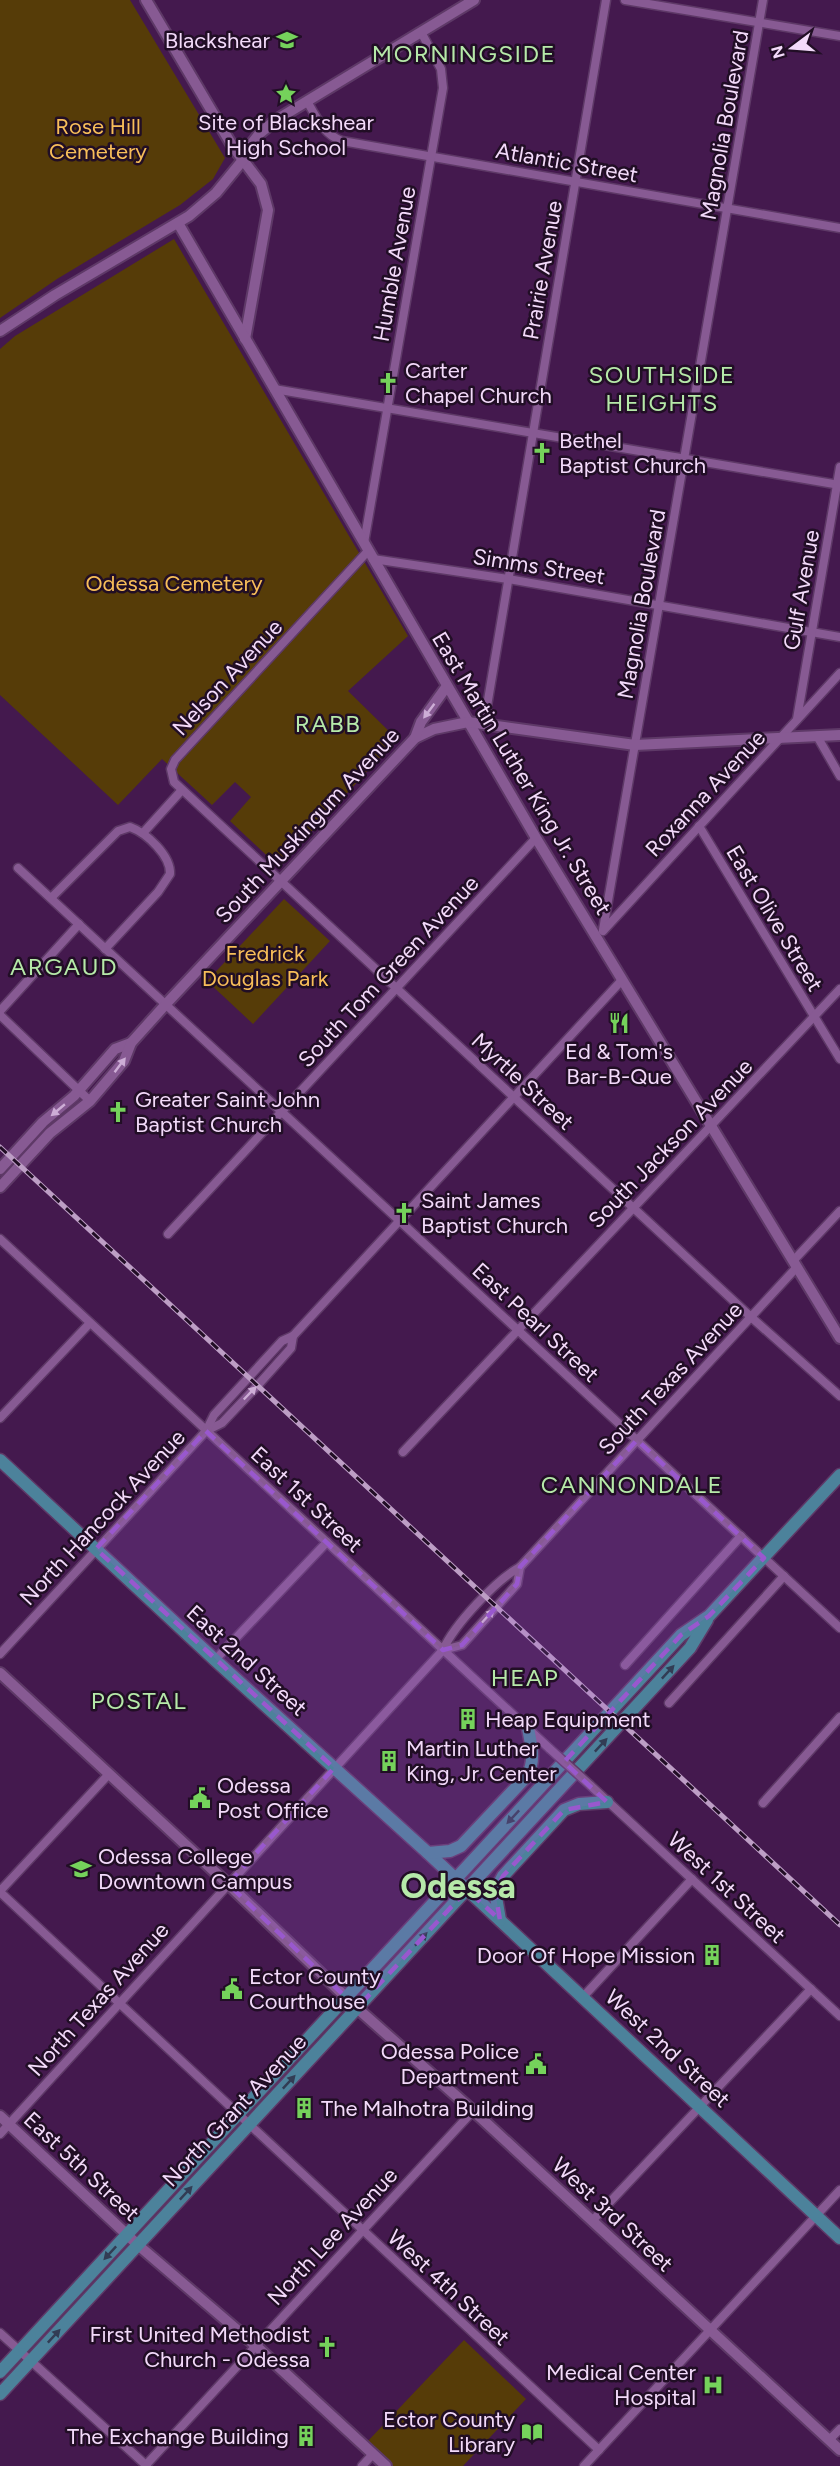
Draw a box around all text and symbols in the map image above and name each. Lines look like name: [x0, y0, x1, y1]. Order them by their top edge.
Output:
north arrow: [762, 18, 822, 78]
place label: Blackshear: [165, 27, 271, 54]
school or university icon: Blackshear: [275, 28, 299, 52]
street label: Magnolia Boulevard: [695, 28, 754, 222]
district label: MORNINGSIDE: [372, 39, 556, 68]
text: N: [767, 43, 789, 61]
place icon: Site of Blackshear High School: [274, 82, 298, 106]
place label: Site of Blackshear High School: [198, 109, 375, 161]
park label: Rose Hill Cemetery: [49, 113, 147, 165]
street label: Atlantic Street: [494, 137, 640, 188]
street label: Humble Avenue: [368, 184, 421, 344]
street label: Prairie Avenue: [517, 198, 568, 342]
place label: Carter Chapel Church: [405, 357, 552, 409]
district label: SOUTHSIDE HEIGHTS: [589, 360, 735, 417]
church icon: Carter Chapel Church: [376, 371, 400, 395]
place label: Bethel Baptist Church: [559, 427, 706, 479]
church icon: Bethel Baptist Church: [530, 441, 554, 465]
street label: Magnolia Boulevard: [612, 507, 671, 701]
street label: Gulf Avenue: [778, 528, 825, 652]
street label: Simms Street: [471, 543, 607, 590]
park label: Odessa Cemetery: [85, 570, 263, 597]
street label: Nelson Avenue: [167, 614, 288, 741]
street label: East Martin Luther King Jr. Street: [426, 627, 617, 920]
one-way arrow: [423, 703, 435, 719]
district label: RABB: [295, 709, 361, 738]
street label: South Muskingum Avenue: [210, 722, 405, 929]
street label: Roxanna Avenue: [640, 724, 771, 862]
street label: East Olive Street: [720, 840, 829, 996]
street label: South Tom Green Avenue: [292, 870, 484, 1073]
park label: Fredrick Douglas Park: [202, 940, 329, 992]
district label: ARGAUD: [10, 952, 118, 981]
restaurant icon: Ed & Tom's Bar-B-Que: [607, 1011, 631, 1035]
street label: Myrtle Street: [466, 1027, 579, 1136]
place label: Ed & Tom's Bar-B-Que: [565, 1038, 673, 1090]
street label: South Jackson Avenue: [583, 1053, 758, 1234]
one-way arrow: [114, 1058, 126, 1074]
place label: Greater Saint John Baptist Church: [135, 1086, 320, 1138]
church icon: Greater Saint John Baptist Church: [106, 1100, 130, 1124]
one-way arrow: [50, 1103, 66, 1116]
place label: Saint James Baptist Church: [421, 1187, 568, 1239]
church icon: Saint James Baptist Church: [392, 1201, 416, 1225]
street label: East Pearl Street: [467, 1257, 605, 1388]
street label: South Texas Avenue: [593, 1296, 748, 1460]
one-way arrow: [243, 1386, 256, 1401]
street label: North Hancock Avenue: [14, 1424, 191, 1611]
street label: East 1st Street: [245, 1441, 368, 1558]
district label: CANNONDALE: [541, 1470, 723, 1499]
street label: East 2nd Street: [181, 1599, 312, 1722]
one-way arrow: [481, 1608, 495, 1623]
district label: HEAP: [491, 1663, 559, 1692]
one-way arrow: [661, 1665, 674, 1680]
district label: POSTAL: [91, 1686, 187, 1715]
place label: Heap Equipment: [485, 1706, 651, 1733]
building icon: Heap Equipment: [456, 1707, 480, 1731]
place label: Martin Luther King, Jr. Center: [406, 1735, 557, 1787]
one-way arrow: [593, 1738, 607, 1752]
building icon: Martin Luther King, Jr. Center: [377, 1749, 401, 1773]
place label: Odessa Post Office: [217, 1772, 329, 1824]
public building icon: Odessa Post Office: [188, 1786, 212, 1810]
one-way arrow: [507, 1810, 521, 1824]
street label: West 1st Street: [662, 1826, 791, 1949]
place label: Odessa College Downtown Campus: [98, 1843, 292, 1895]
school or university icon: Odessa College Downtown Campus: [69, 1857, 93, 1881]
district label: Odessa: [400, 1866, 516, 1907]
street label: North Texas Avenue: [22, 1917, 175, 2082]
one-way arrow: [414, 1932, 427, 1947]
place label: Door Of Hope Mission: [477, 1942, 695, 1969]
building icon: Door Of Hope Mission: [700, 1943, 724, 1967]
place label: Ector County Courthouse: [249, 1963, 381, 2015]
public building icon: Ector County Courthouse: [220, 1977, 244, 2001]
street label: West 2nd Street: [600, 1984, 736, 2113]
street label: North Grant Avenue: [157, 2028, 312, 2192]
place label: Odessa Police Department: [381, 2038, 519, 2090]
public building icon: Odessa Police Department: [524, 2052, 548, 2076]
one-way arrow: [281, 2075, 295, 2089]
place label: The Malhotra Building: [321, 2095, 534, 2122]
building icon: The Malhotra Building: [292, 2096, 316, 2120]
street label: East 5th Street: [18, 2106, 145, 2227]
street label: West 3rd Street: [547, 2151, 679, 2277]
street label: North Lee Avenue: [262, 2162, 403, 2311]
one-way arrow: [179, 2186, 192, 2201]
street label: West 4th Street: [382, 2224, 515, 2351]
one-way arrow: [104, 2245, 117, 2260]
place label: First United Methodist Church - Odessa: [89, 2321, 310, 2373]
one-way arrow: [47, 2330, 61, 2344]
church icon: First United Methodist Church - Odessa: [315, 2335, 339, 2359]
place label: Medical Center Hospital: [546, 2359, 697, 2411]
hospital icon: Medical Center Hospital: [701, 2373, 725, 2397]
place label: Ector County Library: [383, 2406, 515, 2458]
library icon: Ector County Library: [520, 2420, 544, 2444]
place label: The Exchange Building: [67, 2423, 289, 2450]
building icon: The Exchange Building: [294, 2424, 318, 2448]

